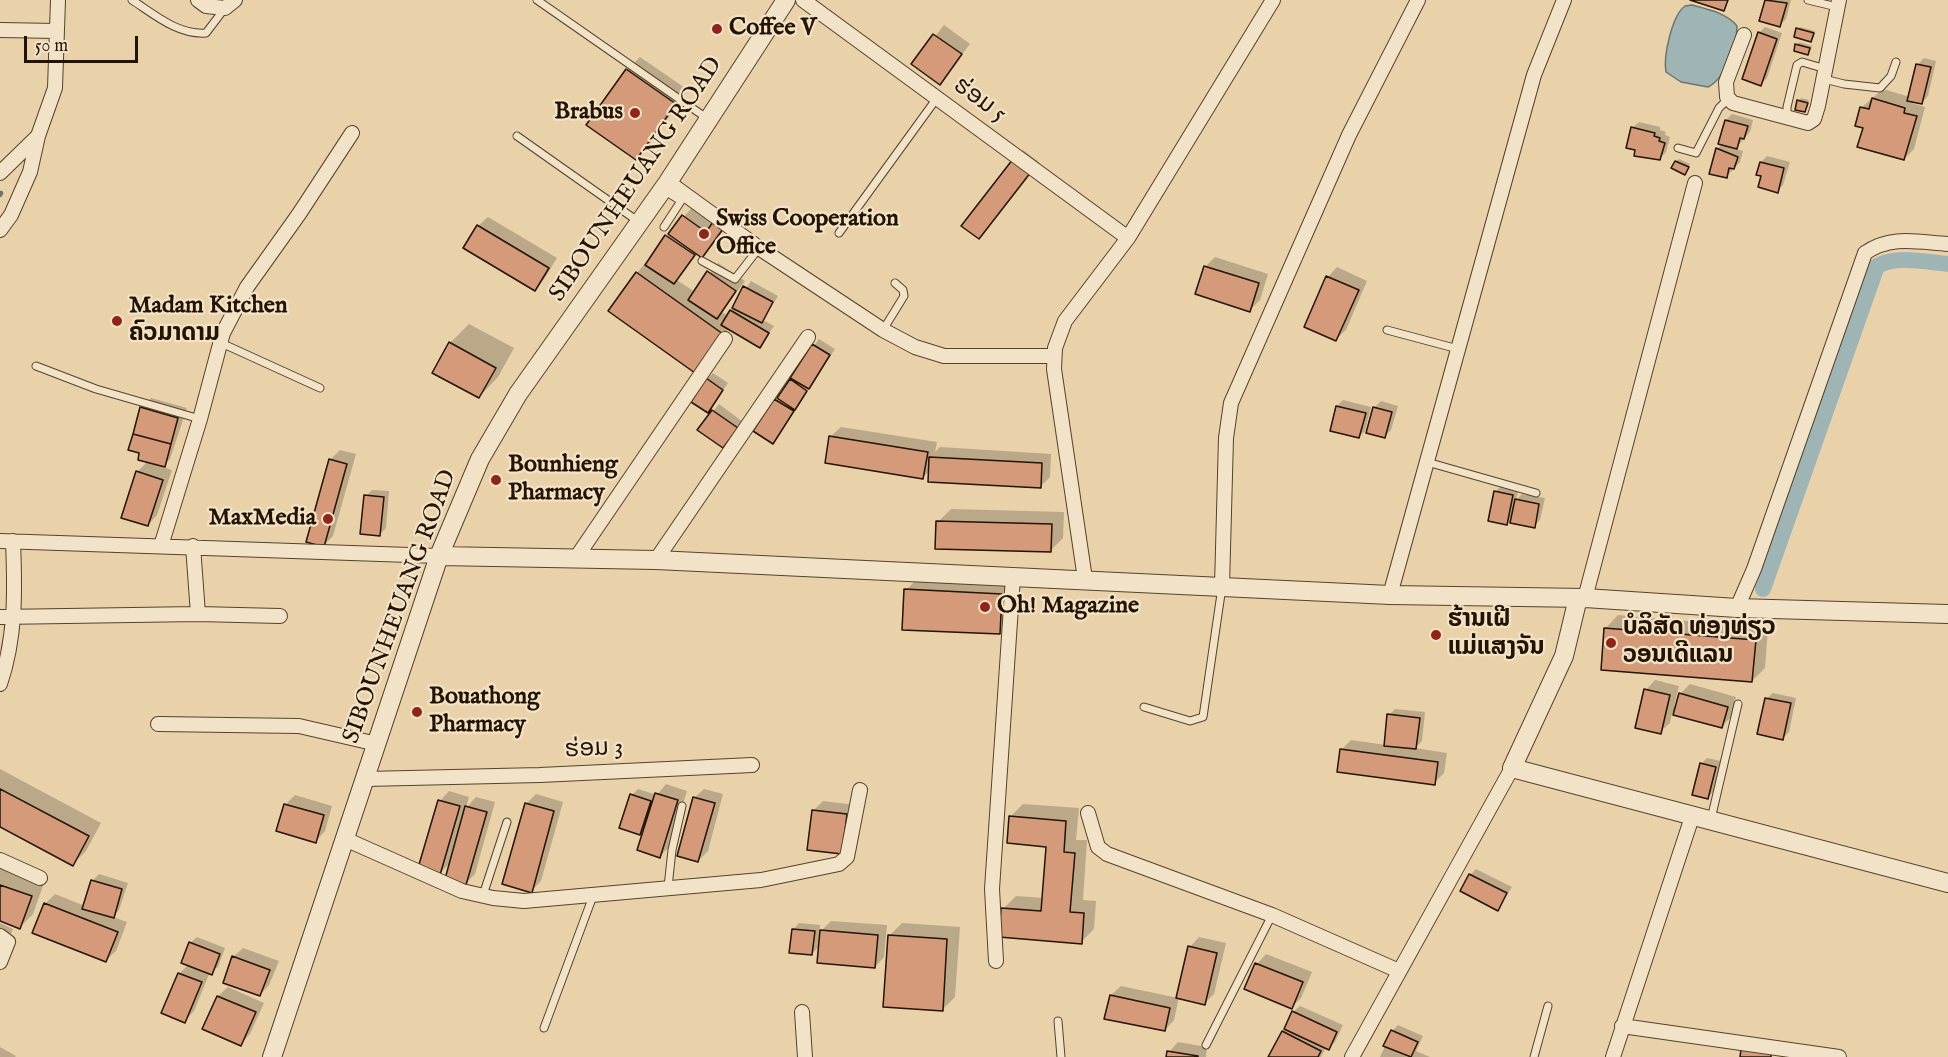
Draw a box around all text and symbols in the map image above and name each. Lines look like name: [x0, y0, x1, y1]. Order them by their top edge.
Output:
place label: Coffee V: [729, 15, 816, 43]
marker: Coffee V: [710, 22, 724, 36]
scale bar: [27, 24, 141, 62]
text: 50 m: [35, 35, 68, 58]
street label: SIBOUNHEUANG ROAD: [544, 52, 730, 308]
street label: ຮ່ອມ 5: [947, 72, 1011, 130]
place label: Brabus: [554, 99, 623, 127]
marker: Brabus: [628, 106, 642, 120]
place label: Swiss Cooperation Office: [716, 206, 899, 262]
marker: Swiss Cooperation Office: [697, 227, 711, 241]
place label: Madam Kitchen ຄົວມາດາມ: [129, 293, 288, 349]
marker: Madam Kitchen ຄົວມາດາມ: [110, 314, 124, 328]
place label: Bounhieng Pharmacy: [508, 452, 618, 508]
street label: SIBOUNHEUANG ROAD: [338, 466, 464, 748]
marker: Bounhieng Pharmacy: [489, 473, 503, 487]
place label: MaxMedia: [208, 505, 316, 533]
marker: MaxMedia: [321, 512, 335, 526]
place label: Oh! Magazine: [997, 593, 1139, 621]
marker: Oh! Magazine: [978, 600, 992, 614]
place label: ຮ້ານເຝີ ແມ່ແສງຈັນ: [1448, 607, 1544, 663]
place label: ບໍລິສັດ ທ່ອງທ່ຽວ ວອນເດີແລນ: [1623, 615, 1776, 671]
marker: ຮ້ານເຝີ ແມ່ແສງຈັນ: [1429, 628, 1443, 642]
marker: ບໍລິສັດ ທ່ອງທ່ຽວ ວອນເດີແລນ: [1604, 636, 1618, 650]
place label: Bouathong Pharmacy: [429, 684, 540, 740]
marker: Bouathong Pharmacy: [410, 705, 424, 719]
street label: ຮ່ອມ 3: [564, 734, 624, 766]

